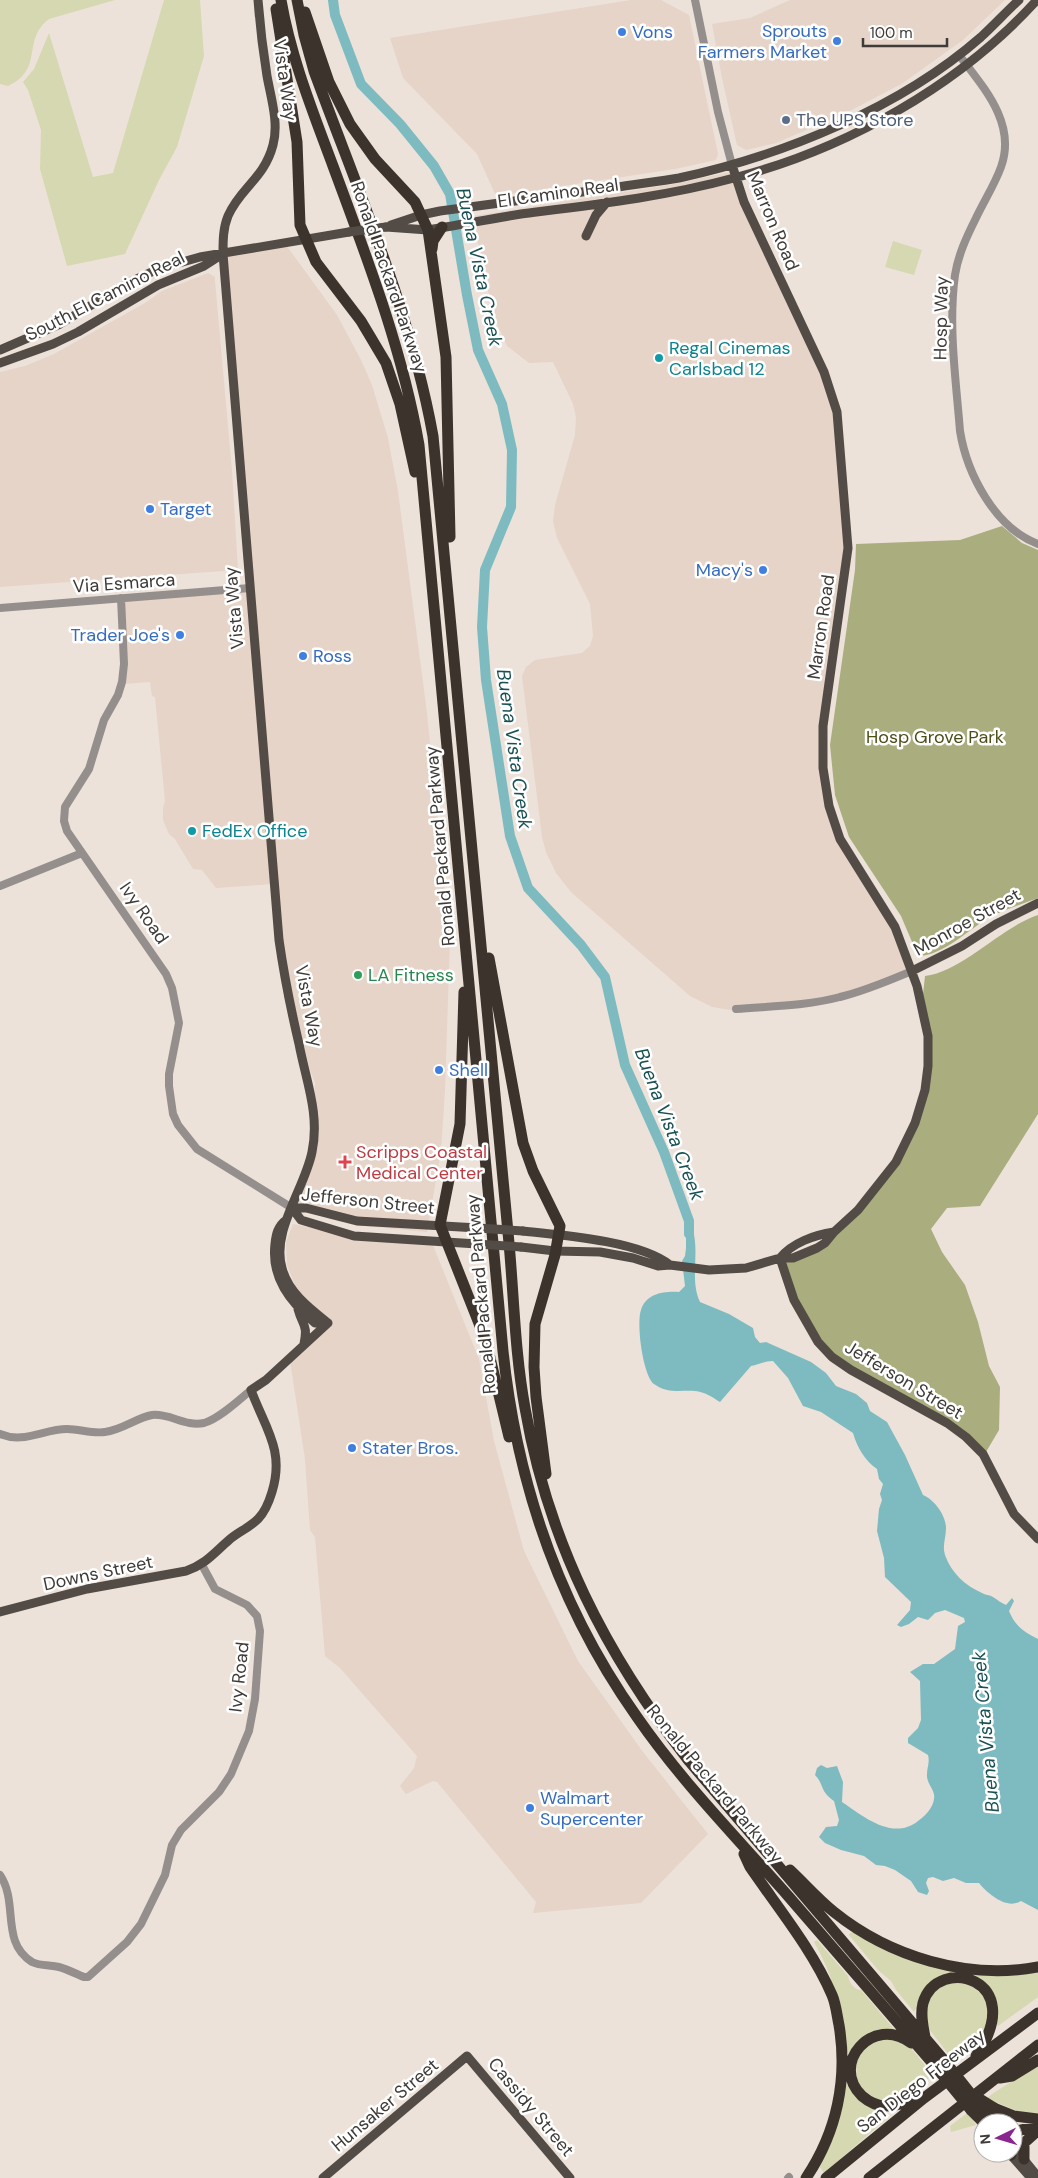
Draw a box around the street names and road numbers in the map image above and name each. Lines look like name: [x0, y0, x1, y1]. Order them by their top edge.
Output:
street label: Vista Way: [267, 37, 303, 123]
street label: Marron Road: [741, 168, 805, 274]
street label: El Camino Real: [496, 173, 620, 213]
street label: Ronald Packard Parkway: [345, 178, 433, 376]
street label: South El Camino Real: [21, 245, 189, 347]
street label: Hosp Way: [928, 276, 954, 360]
street label: Vista Way: [218, 566, 250, 650]
street label: Via Esmarca: [72, 567, 176, 599]
street label: Marron Road: [802, 573, 840, 681]
street label: Ronald Packard Parkway: [419, 745, 461, 947]
street label: Ivy Road: [114, 877, 174, 949]
street label: Monroe Street: [909, 883, 1025, 961]
street label: Vista Way: [289, 963, 329, 1049]
street label: Jefferson Street: [300, 1182, 436, 1220]
street label: Ronald Packard Parkway: [460, 1193, 502, 1395]
street label: Jefferson Street: [840, 1335, 968, 1425]
street label: Downs Street: [41, 1550, 155, 1596]
street label: Ivy Road: [223, 1641, 255, 1713]
street label: Ronald Packard Parkway: [641, 1699, 789, 1869]
street label: San Diego Freeway: [852, 2023, 990, 2139]
street label: Cassidy Street: [483, 2052, 579, 2162]
street label: Hunsaker Street: [326, 2053, 444, 2157]

